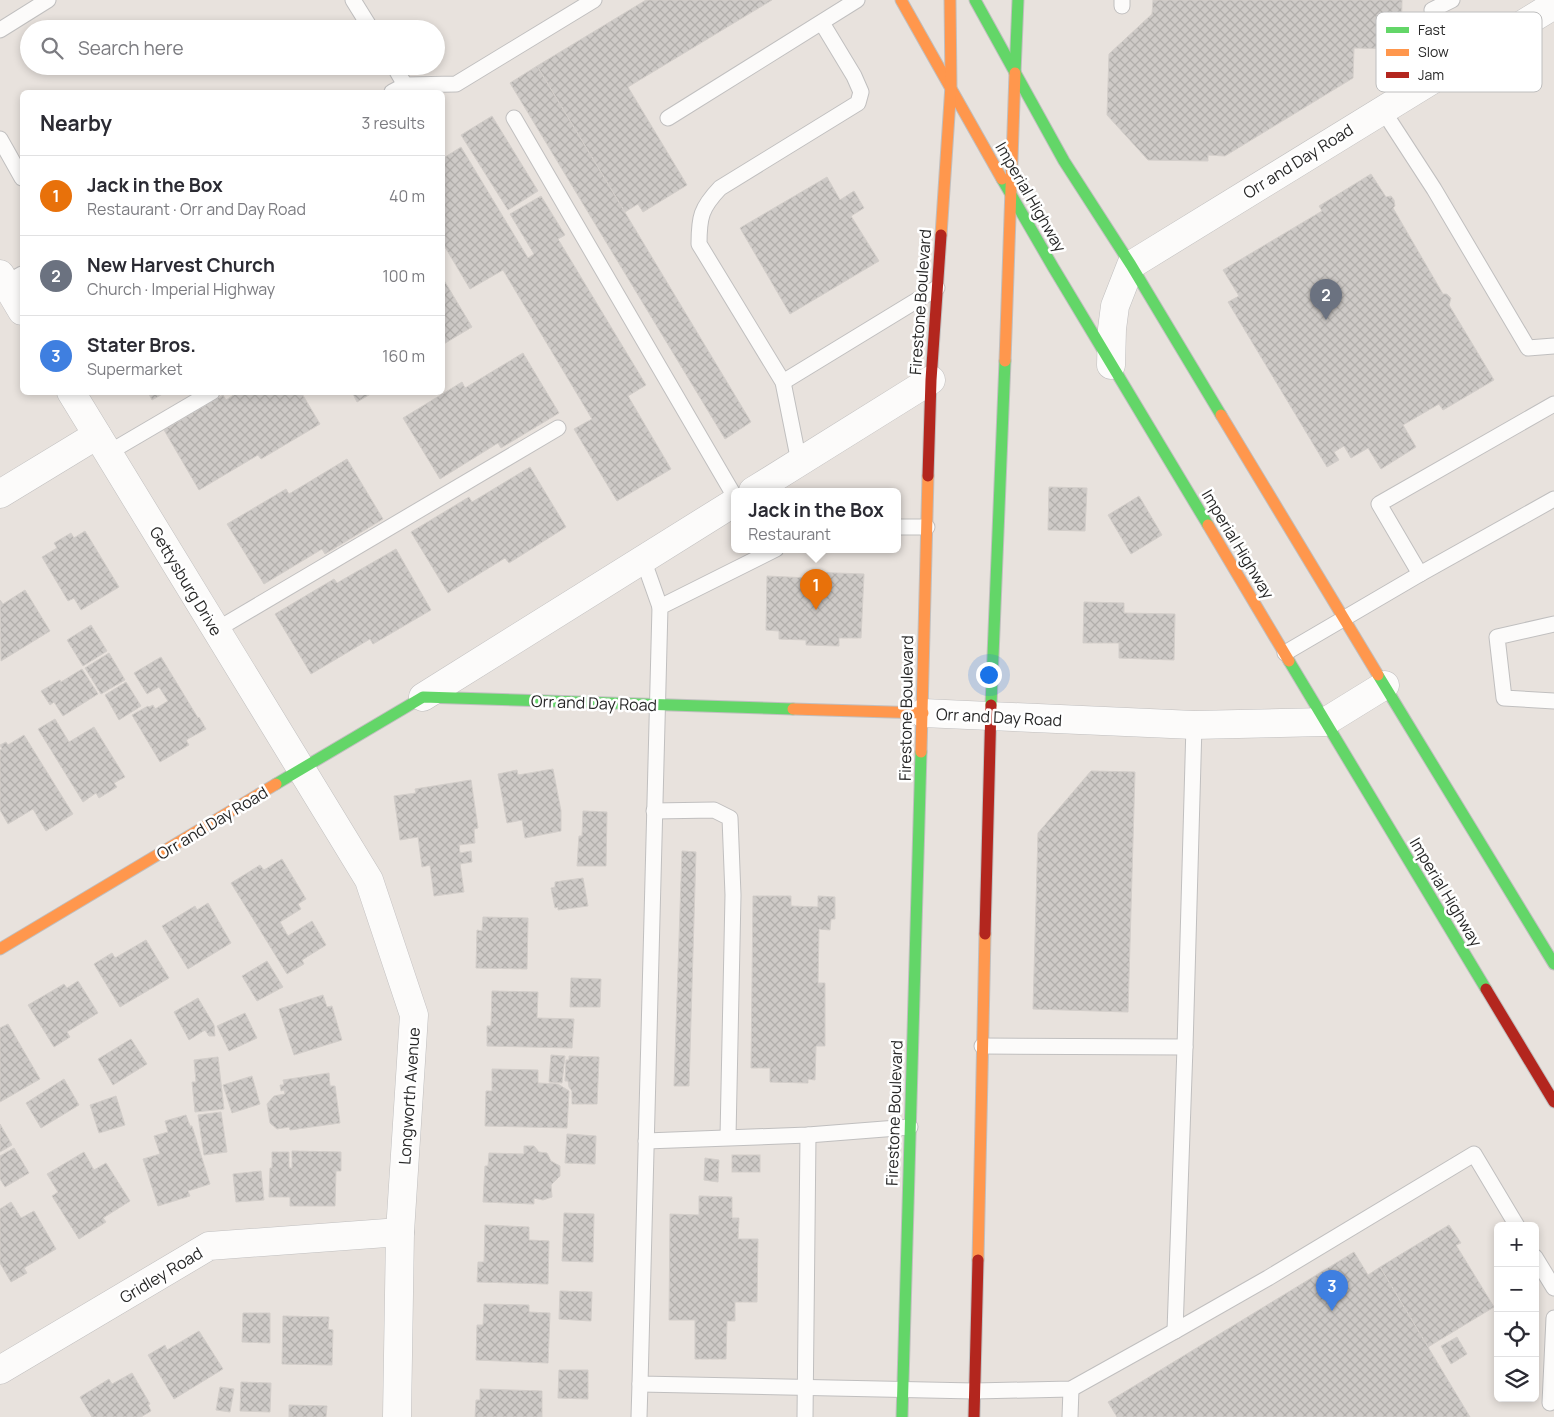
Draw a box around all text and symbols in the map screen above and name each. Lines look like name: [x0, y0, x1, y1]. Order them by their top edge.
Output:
legend: [1376, 12, 1542, 92]
search box: [20, 20, 445, 75]
text: Fast: [1418, 20, 1446, 39]
icon: search: [38, 34, 66, 62]
text: Search here: [78, 35, 184, 61]
text: Slow: [1418, 42, 1449, 61]
text: Jam: [1418, 65, 1444, 84]
text: Nearby: [40, 109, 112, 137]
text: 3 results: [362, 112, 425, 134]
street label: Orr and Day Road: [1239, 118, 1357, 204]
street label: Imperial Highway: [991, 138, 1072, 257]
text: Jack in the Box: [87, 172, 223, 198]
text: 1: [52, 185, 60, 207]
text: 40 m: [389, 185, 425, 207]
text: Restaurant · Orr and Day Road: [87, 198, 306, 220]
street label: Firestone Boulevard: [904, 228, 936, 376]
text: New Harvest Church: [87, 252, 275, 278]
text: 2: [51, 265, 61, 287]
text: 100 m: [382, 265, 425, 287]
text: Church · Imperial Highway: [87, 278, 275, 300]
pin: 2: [1310, 279, 1342, 320]
text: Stater Bros.: [87, 332, 196, 358]
text: 3: [51, 345, 61, 367]
text: 160 m: [382, 345, 425, 367]
text: Supermarket: [87, 358, 183, 380]
street label: Imperial Highway: [1197, 485, 1280, 603]
popup: [731, 488, 901, 553]
text: Jack in the Box: [748, 497, 884, 523]
street label: Gettysburg Drive: [145, 522, 227, 640]
text: Restaurant: [748, 523, 831, 545]
pin: 1: [800, 569, 832, 610]
street label: Firestone Boulevard: [894, 635, 918, 781]
your location: [976, 662, 1002, 688]
street label: Orr and Day Road: [531, 690, 657, 716]
street label: Orr and Day Road: [935, 703, 1063, 731]
street label: Orr and Day Road: [152, 781, 272, 865]
street label: Imperial Highway: [1405, 833, 1488, 951]
street label: Longworth Avenue: [393, 1027, 425, 1165]
street label: Firestone Boulevard: [880, 1040, 908, 1186]
map controls: [1494, 1222, 1539, 1402]
button: +: [1494, 1222, 1539, 1267]
street label: Gridley Road: [116, 1242, 206, 1308]
button: −: [1494, 1267, 1539, 1312]
pin: 3: [1316, 1270, 1348, 1311]
button: locate: [1494, 1312, 1539, 1357]
button: layers: [1494, 1357, 1539, 1402]

